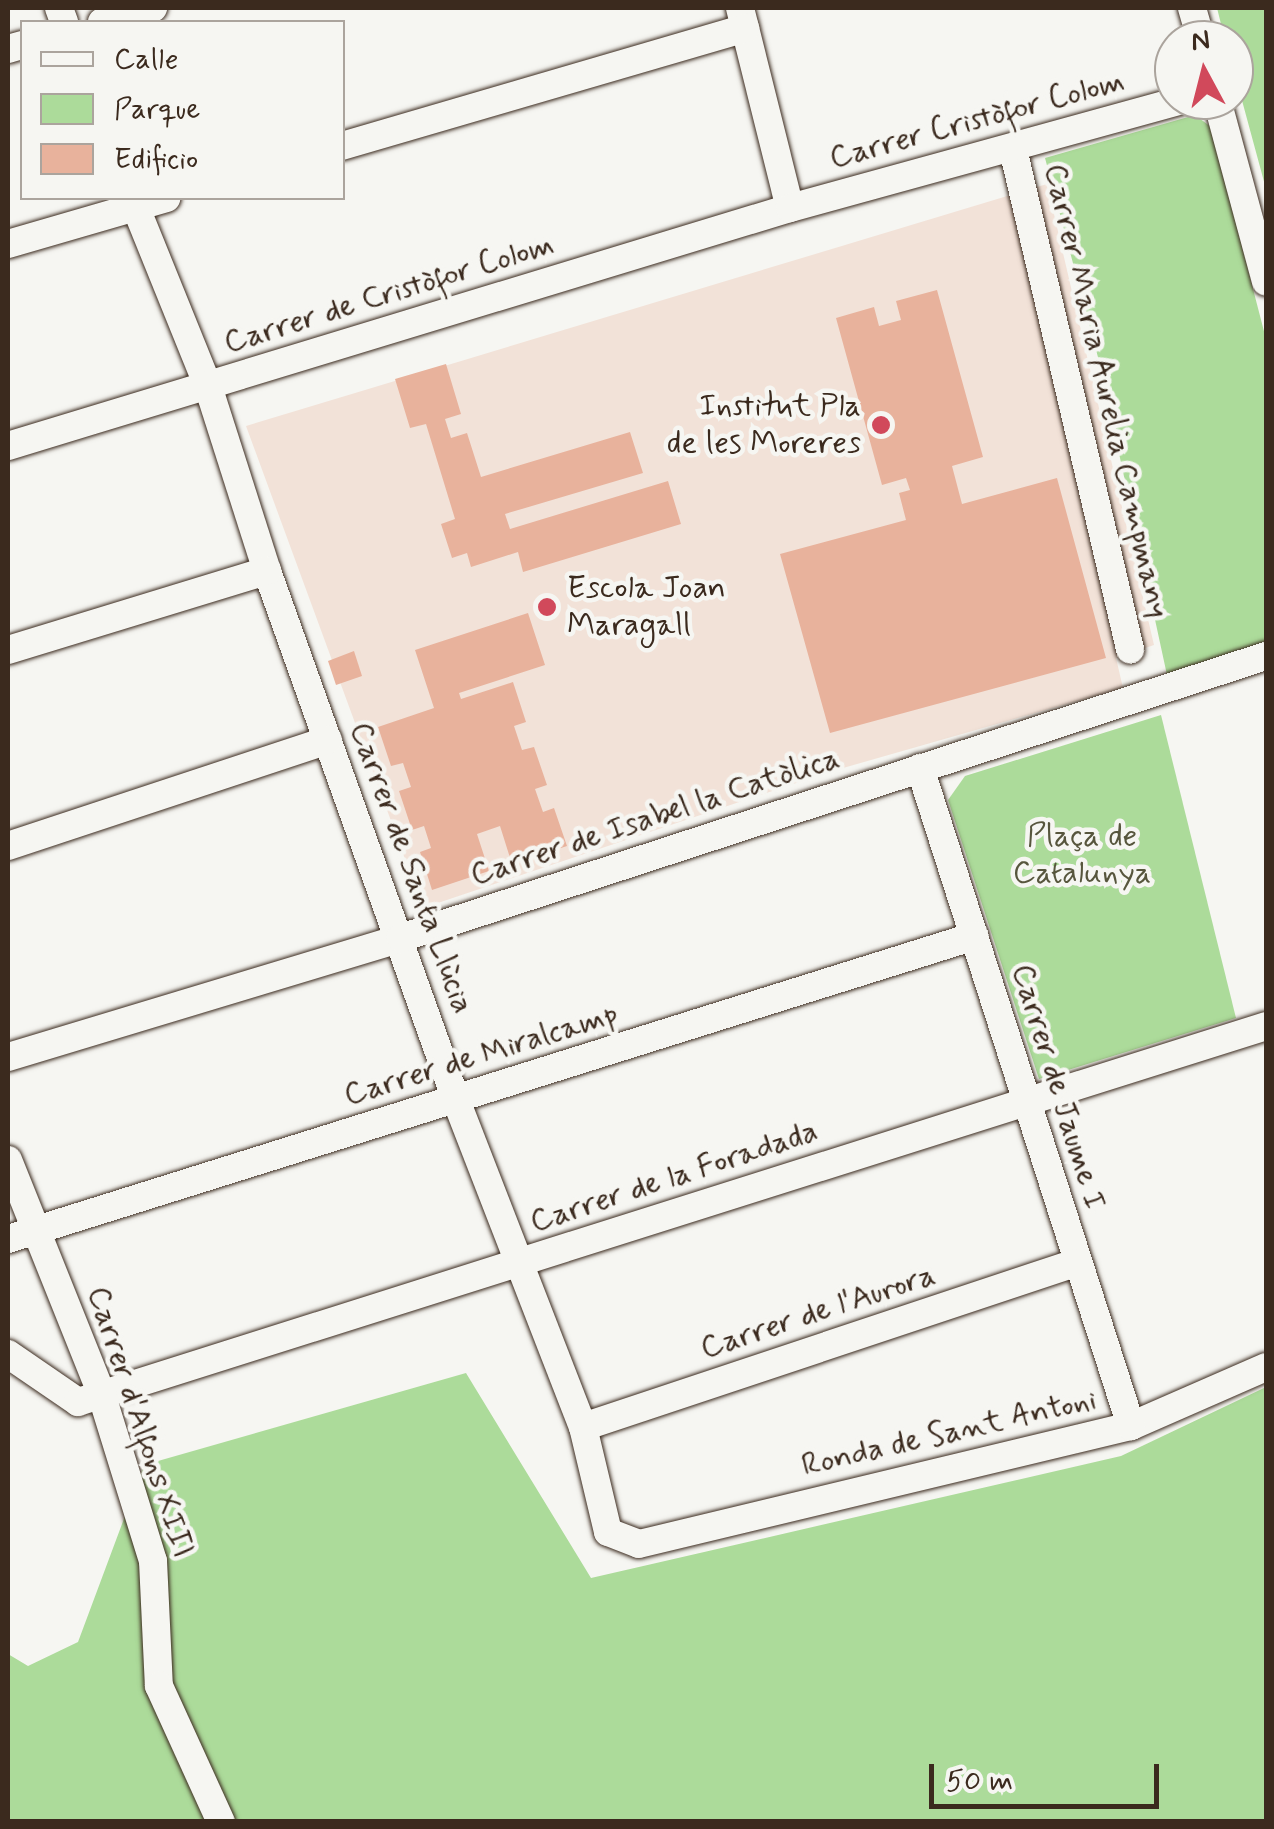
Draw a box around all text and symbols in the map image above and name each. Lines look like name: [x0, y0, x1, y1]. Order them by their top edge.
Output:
legend: [20, 20, 345, 200]
north arrow: [1154, 20, 1254, 120]
text: N: [1189, 22, 1212, 61]
text: Calle: [114, 40, 179, 79]
street label: Carrer Cristòfor Colom: [817, 60, 1137, 180]
text: Parque: [114, 90, 200, 129]
text: Edificio: [114, 140, 198, 179]
street label: Carrer Maria Aurelia Campmany: [1036, 165, 1176, 617]
street label: Carrer de Cristòfor Colom: [211, 223, 567, 365]
place label: Institut Pla de les Moreres: [664, 388, 861, 463]
marker: Institut Pla de les Moreres: [870, 414, 892, 436]
place label: Escola Joan Maragall: [567, 570, 726, 645]
marker: Escola Joan Maragall: [536, 596, 558, 618]
street label: Carrer de Santa Llùcia: [340, 715, 482, 1021]
street label: Carrer de Isabel la Catòlica: [468, 740, 842, 894]
park label: Plaça de Catalunya: [1013, 818, 1151, 893]
street label: Carrer de Jaume I: [1002, 957, 1114, 1217]
street label: Carrer de Miralcamp: [338, 995, 624, 1115]
street label: Carrer de la Foradada: [525, 1112, 823, 1242]
street label: Carrer de l'Aurora: [695, 1256, 941, 1368]
street label: Carrer d'Alfons XIII: [78, 1282, 202, 1562]
street label: Ronda de Sant Antoni: [799, 1381, 1099, 1485]
scale bar: [934, 1744, 1164, 1806]
text: 50 m: [946, 1762, 1013, 1801]

